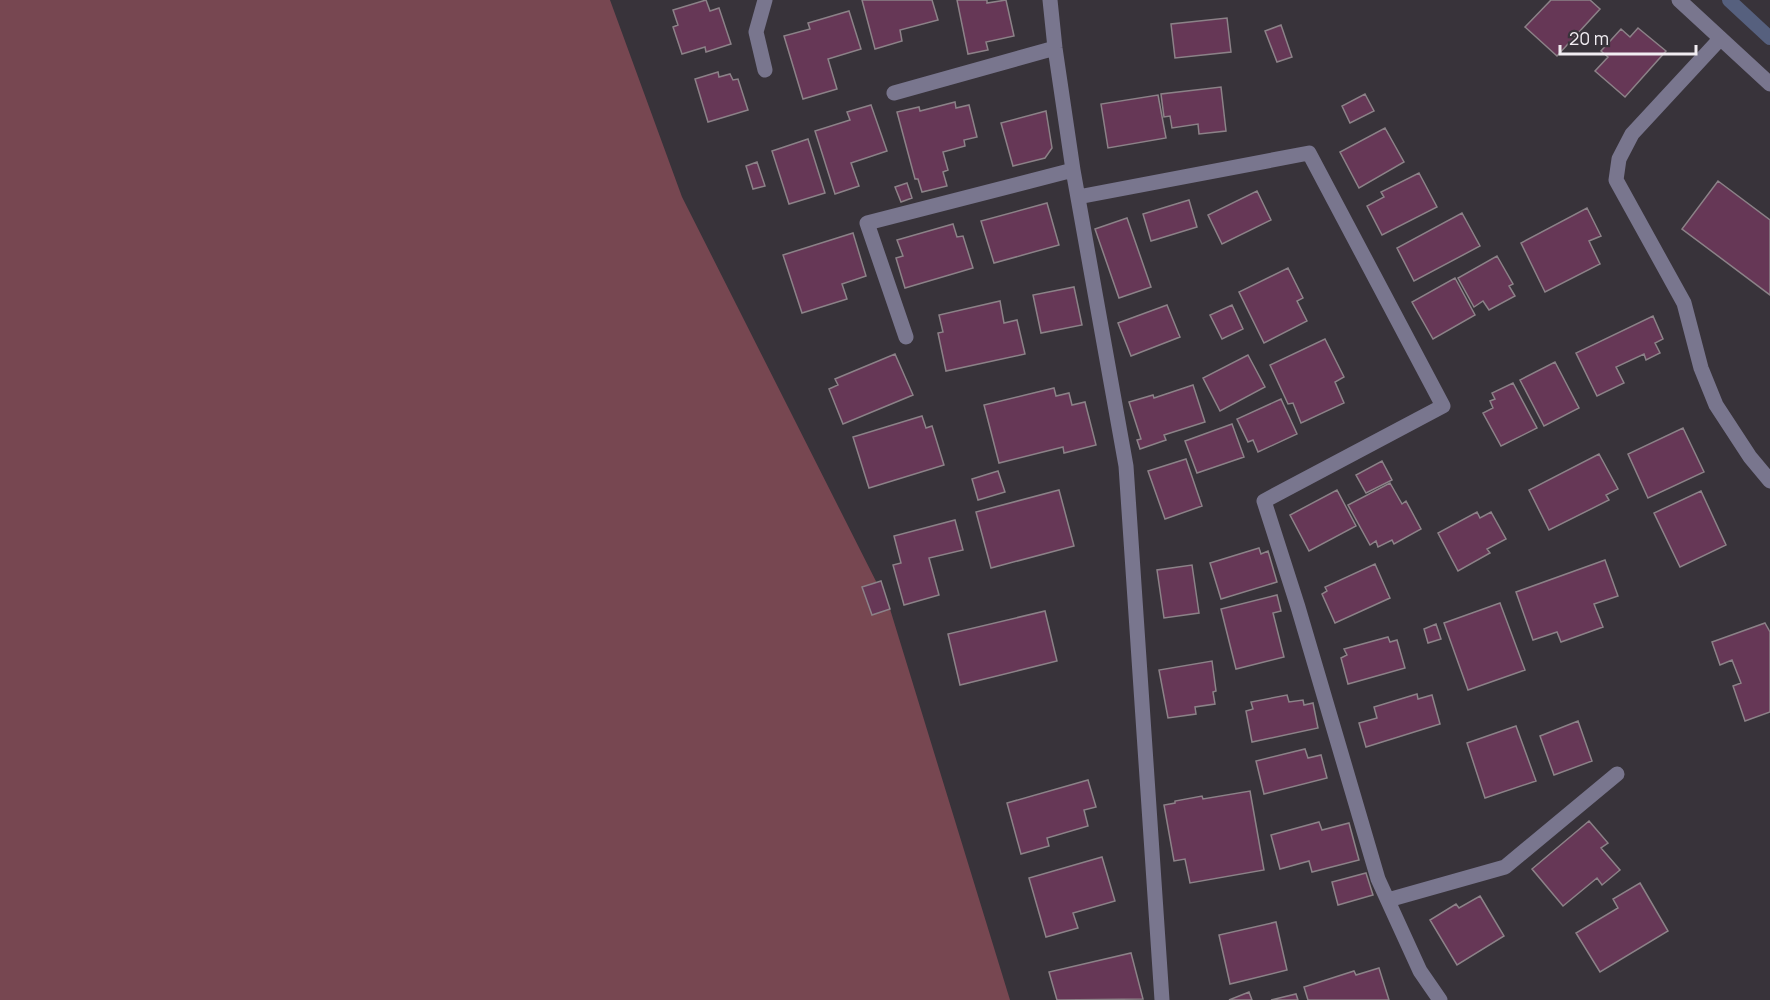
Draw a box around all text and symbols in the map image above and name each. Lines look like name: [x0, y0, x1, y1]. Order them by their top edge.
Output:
scale bar: [1560, 18, 1696, 56]
text: 20 m: [1569, 26, 1609, 50]

